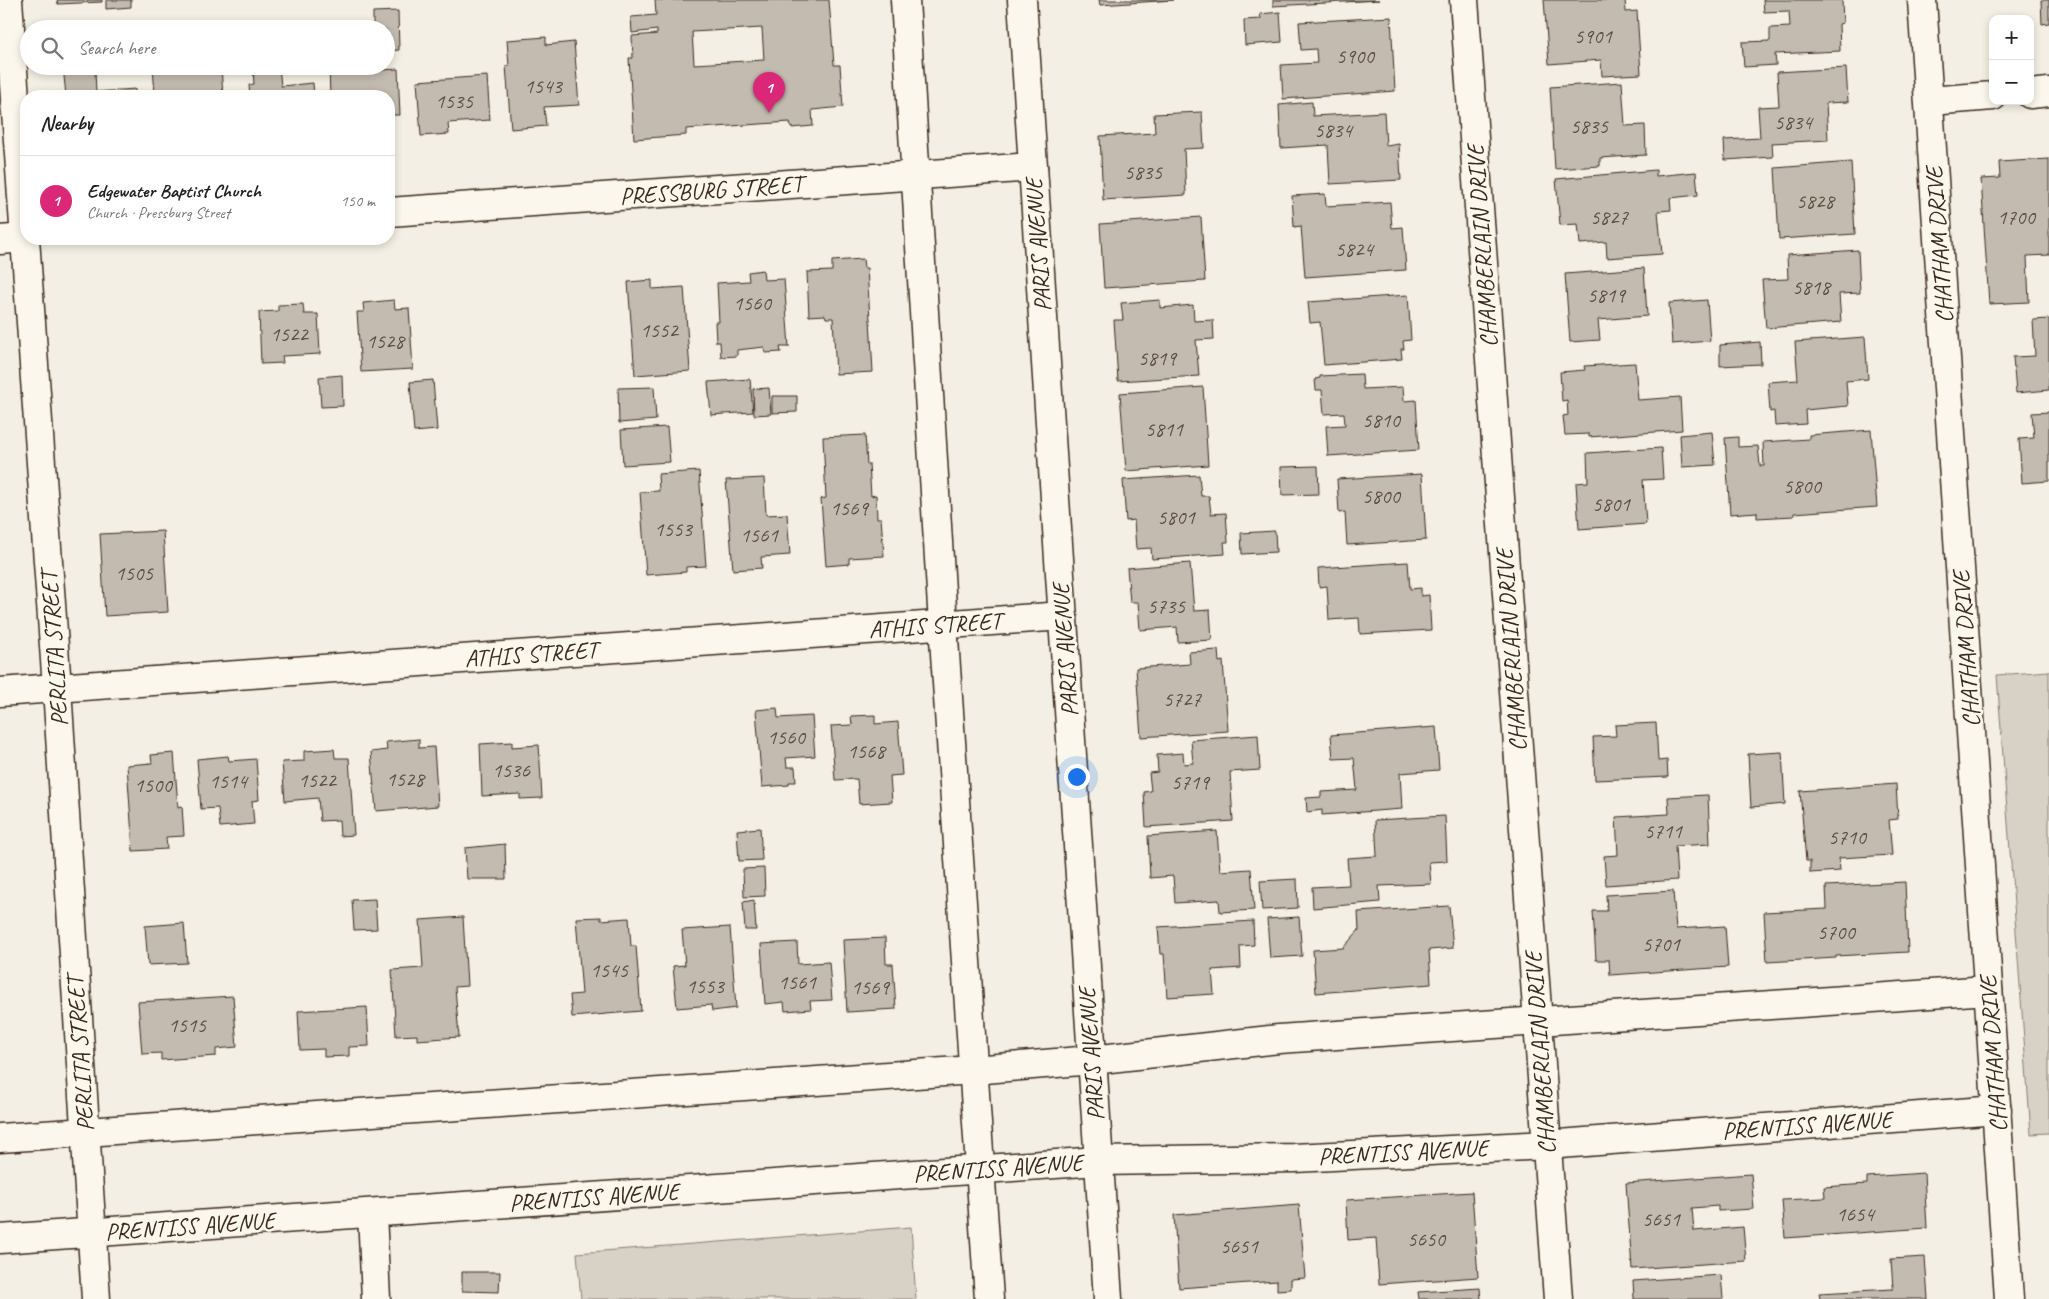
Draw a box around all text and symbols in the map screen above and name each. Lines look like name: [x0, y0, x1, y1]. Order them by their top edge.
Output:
map controls: [1989, 15, 2034, 105]
button: +: [1989, 15, 2034, 60]
search box: [20, 20, 395, 75]
house number: 5901: [1574, 23, 1613, 49]
icon: search: [38, 34, 66, 62]
text: Search here: [78, 36, 155, 60]
house number: 5900: [1336, 43, 1375, 69]
button: −: [1989, 60, 2034, 105]
pin: 1: [753, 72, 785, 113]
house number: 1543: [524, 73, 563, 99]
house number: 1535: [435, 88, 474, 114]
house number: 5834: [1774, 109, 1814, 135]
text: Nearby: [40, 110, 93, 136]
house number: 5835: [1570, 113, 1609, 139]
house number: 5834: [1314, 117, 1354, 143]
street label: CHAMBERLAIN DRIVE: [1460, 141, 1504, 348]
house number: 5835: [1124, 159, 1163, 185]
street label: CHATHAM DRIVE: [1918, 163, 1959, 324]
street label: PRESSBURG STREET: [619, 168, 809, 211]
street label: PARIS AVENUE: [1018, 175, 1058, 313]
text: Edgewater Baptist Church: [87, 179, 261, 203]
house number: 5828: [1796, 188, 1836, 214]
text: 1: [52, 191, 60, 211]
text: 150 m: [341, 191, 375, 211]
text: Church · Pressburg Street: [87, 203, 230, 223]
house number: 5827: [1590, 204, 1629, 230]
house number: 1700: [1997, 204, 2036, 230]
house number: 5824: [1335, 236, 1375, 262]
house number: 5818: [1792, 274, 1832, 300]
house number: 5819: [1587, 282, 1626, 308]
house number: 1560: [733, 290, 772, 316]
house number: 1552: [640, 317, 679, 343]
house number: 1522: [270, 321, 309, 347]
house number: 1528: [366, 328, 406, 354]
house number: 5819: [1138, 345, 1177, 371]
house number: 5810: [1362, 407, 1401, 433]
house number: 5811: [1145, 416, 1184, 442]
house number: 5800: [1783, 473, 1822, 499]
house number: 5800: [1362, 483, 1401, 509]
house number: 5801: [1592, 491, 1631, 517]
house number: 1569: [830, 495, 869, 521]
house number: 5801: [1157, 504, 1196, 530]
house number: 1553: [654, 516, 693, 542]
house number: 1561: [740, 522, 779, 548]
street label: CHAMBERLAIN DRIVE: [1489, 545, 1533, 752]
house number: 1505: [115, 560, 154, 586]
street label: PERLITA STREET: [33, 565, 74, 727]
street label: CHATHAM DRIVE: [1945, 567, 1986, 728]
street label: PARIS AVENUE: [1045, 580, 1085, 718]
house number: 5735: [1147, 593, 1186, 619]
street label: ATHIS STREET: [868, 605, 1007, 645]
street label: ATHIS STREET: [464, 634, 603, 674]
house number: 5727: [1163, 686, 1202, 712]
house number: 1560: [767, 724, 806, 750]
house number: 1568: [847, 738, 887, 764]
house number: 1536: [492, 757, 530, 783]
your location: [1064, 764, 1090, 790]
house number: 1528: [386, 766, 426, 792]
house number: 1522: [298, 767, 337, 793]
house number: 1514: [209, 768, 249, 794]
house number: 5719: [1171, 769, 1210, 795]
house number: 1500: [134, 772, 173, 798]
house number: 5711: [1644, 818, 1683, 844]
house number: 5710: [1828, 824, 1867, 850]
house number: 5700: [1817, 919, 1856, 945]
house number: 5701: [1642, 931, 1681, 957]
street label: CHAMBERLAIN DRIVE: [1518, 948, 1562, 1155]
house number: 1545: [590, 957, 629, 983]
house number: 1561: [778, 969, 817, 995]
street label: PERLITA STREET: [59, 970, 100, 1132]
street label: CHATHAM DRIVE: [1972, 972, 2013, 1133]
house number: 1553: [686, 973, 725, 999]
house number: 1569: [851, 974, 890, 1000]
street label: PARIS AVENUE: [1071, 984, 1111, 1122]
house number: 1515: [168, 1012, 207, 1038]
street label: PRENTISS AVENUE: [1721, 1104, 1896, 1146]
street label: PRENTISS AVENUE: [1317, 1132, 1492, 1171]
street label: PRENTISS AVENUE: [912, 1147, 1087, 1189]
street label: PRENTISS AVENUE: [508, 1176, 683, 1218]
house number: 1654: [1836, 1201, 1876, 1227]
street label: PRENTISS AVENUE: [104, 1205, 279, 1247]
house number: 5651: [1642, 1206, 1681, 1232]
house number: 5650: [1407, 1226, 1446, 1252]
house number: 5651: [1220, 1233, 1259, 1259]

